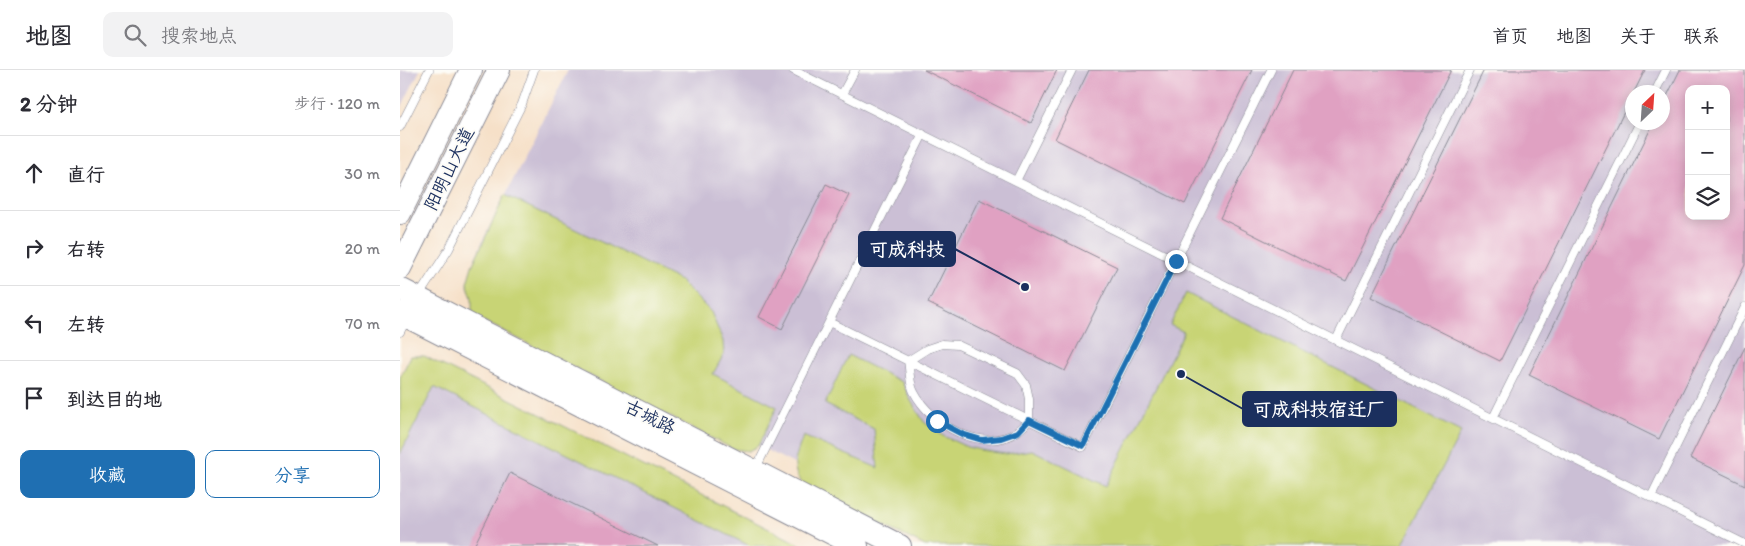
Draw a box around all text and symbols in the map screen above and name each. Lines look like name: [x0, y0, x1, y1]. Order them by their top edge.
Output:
search box: [103, 12, 453, 57]
text: 地图: [25, 21, 73, 50]
icon: search: [121, 21, 149, 49]
text: 搜索地点: [161, 24, 237, 47]
text: 首页: [1492, 25, 1528, 47]
text: 地图: [1556, 25, 1592, 47]
text: 关于: [1620, 25, 1656, 47]
text: 联系: [1684, 25, 1720, 47]
north arrow: [1625, 85, 1670, 130]
map controls: [1685, 85, 1730, 220]
button: +: [1685, 85, 1730, 130]
text: 2 分钟: [20, 91, 78, 116]
text: 步行 · 120 m: [294, 94, 380, 113]
street label: 阳明山大道: [419, 124, 479, 214]
button: −: [1685, 130, 1730, 175]
icon: ahead: [20, 159, 48, 187]
text: 直行: [67, 163, 105, 186]
text: 30 m: [344, 164, 380, 183]
button: layers: [1685, 175, 1730, 220]
callout: 可成科技: [859, 232, 955, 266]
icon: right: [20, 234, 48, 262]
text: 右转: [67, 238, 105, 261]
text: 可成科技: [869, 238, 945, 261]
text: 20 m: [345, 239, 380, 258]
route end: [1165, 250, 1188, 273]
icon: left: [20, 309, 48, 337]
text: 左转: [67, 313, 105, 336]
text: 70 m: [345, 314, 380, 333]
icon: arrive: [20, 384, 48, 412]
text: 到达目的地: [67, 388, 162, 411]
callout: 可成科技宿迁厂: [1243, 392, 1396, 426]
street label: 古城路: [621, 395, 679, 439]
text: 可成科技宿迁厂: [1252, 398, 1386, 421]
route start: [926, 410, 949, 433]
button: 收藏: [20, 450, 195, 498]
button: 分享: [205, 450, 380, 498]

